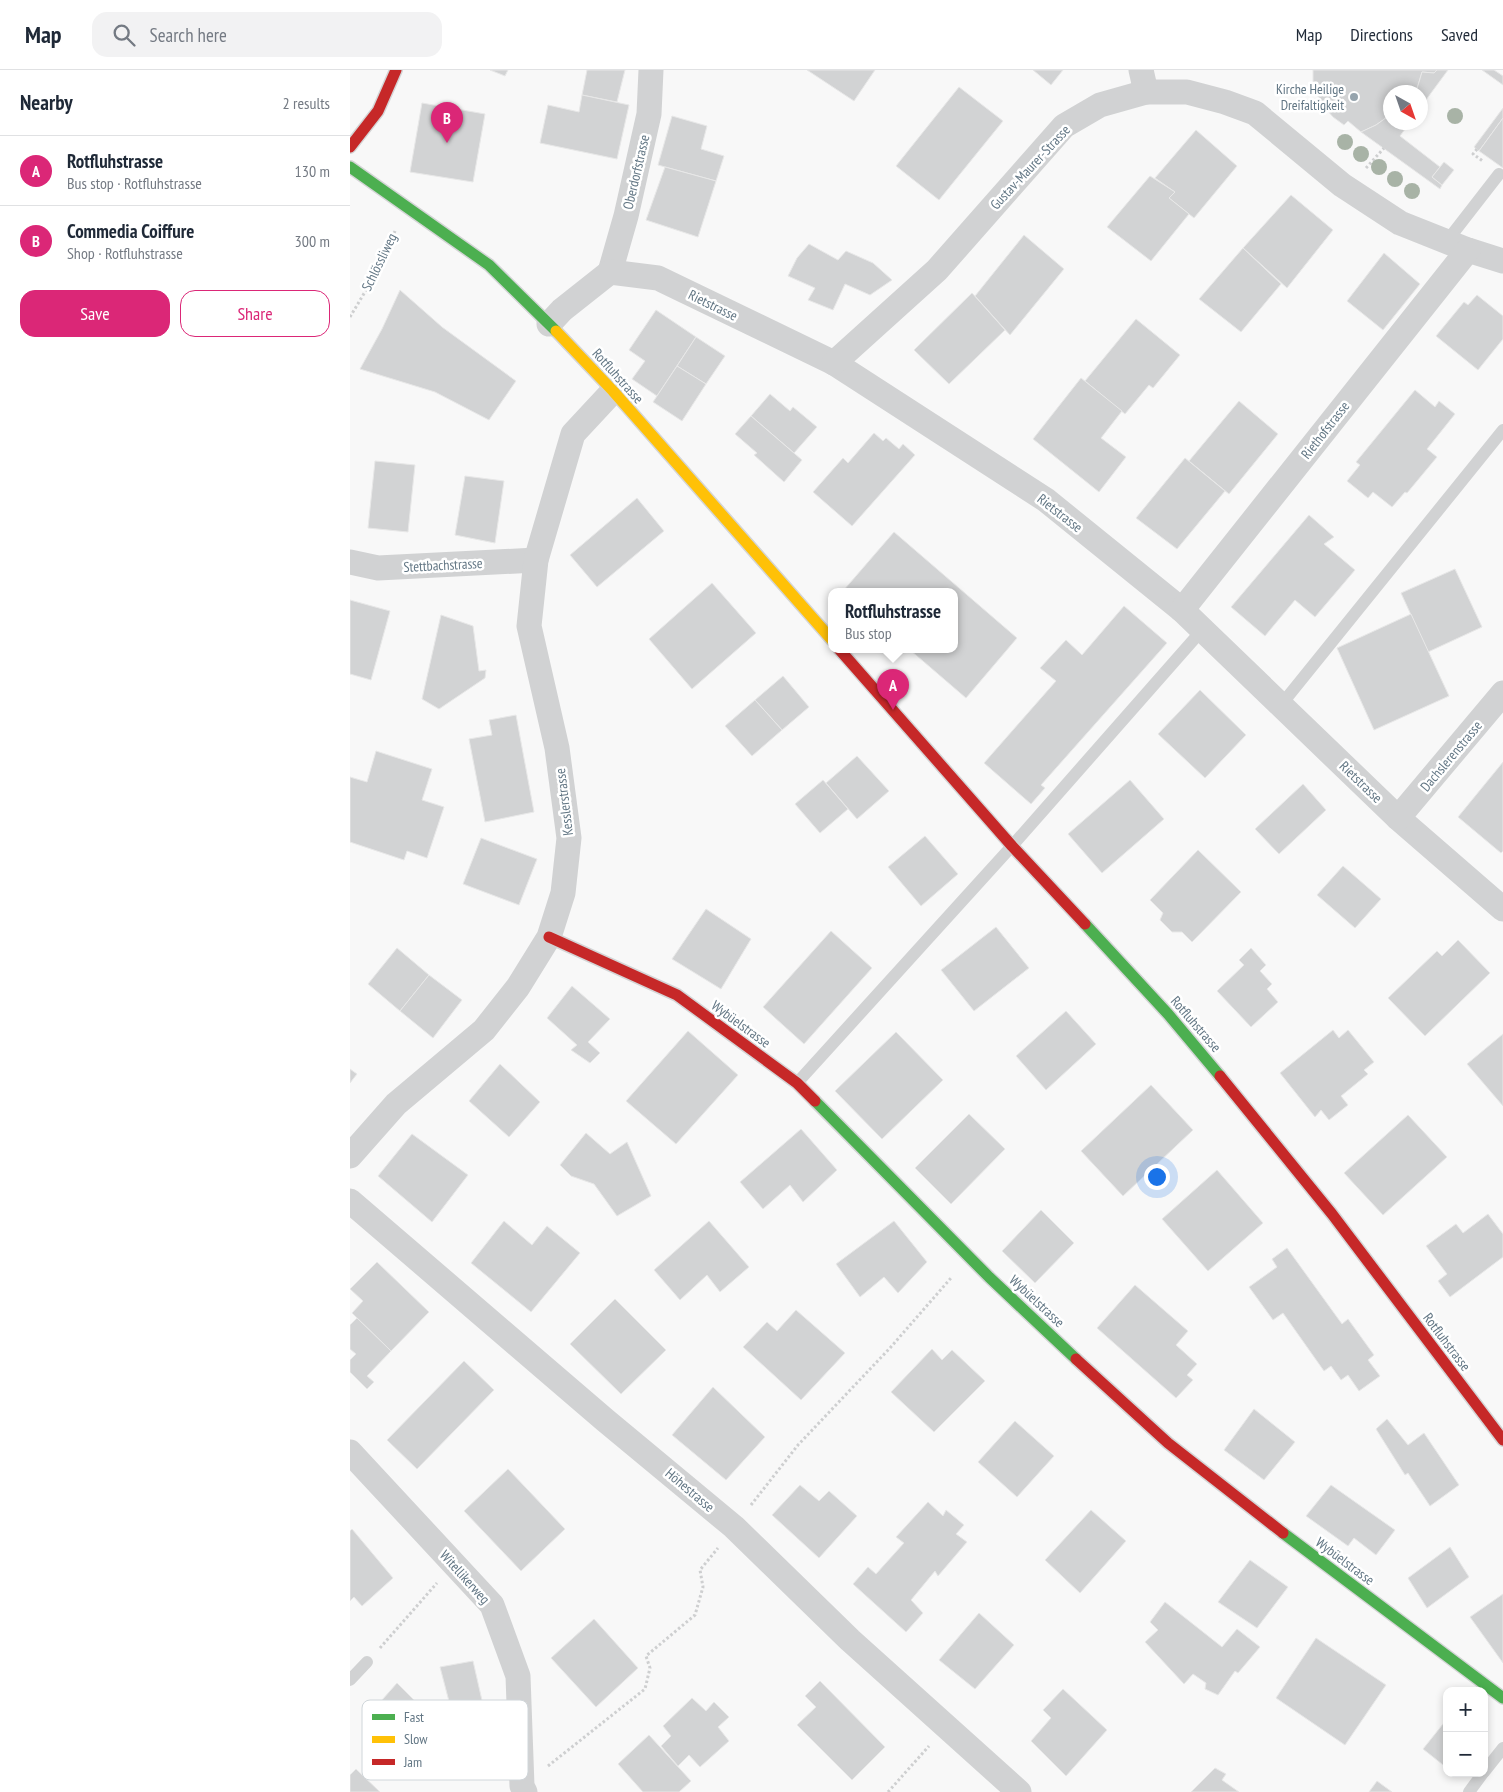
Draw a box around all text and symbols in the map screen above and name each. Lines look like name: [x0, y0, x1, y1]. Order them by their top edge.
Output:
search box: [92, 12, 442, 57]
text: Map: [25, 19, 62, 50]
icon: search: [110, 21, 138, 49]
text: Search here: [150, 23, 227, 47]
text: Map: [1296, 23, 1322, 46]
text: Directions: [1350, 23, 1413, 46]
text: Saved: [1441, 23, 1478, 46]
place label: Kirche Heilige Dreifaltigkeit: [1276, 80, 1344, 114]
north arrow: [1383, 85, 1428, 130]
text: Nearby: [20, 89, 73, 116]
marker: Kirche Heilige Dreifaltigkeit: [1348, 91, 1360, 103]
text: 2 results: [283, 93, 330, 113]
pin: B: [431, 102, 463, 143]
street label: Gustav-Maurer-Strasse: [986, 121, 1074, 213]
street label: Oberdorfstrasse: [619, 133, 653, 211]
text: Rotfluhstrasse: [67, 149, 163, 173]
text: A: [32, 161, 40, 181]
text: 130 m: [295, 161, 330, 181]
text: Bus stop · Rotfluhstrasse: [67, 173, 202, 193]
text: Commedia Coiffure: [67, 219, 194, 243]
street label: Schlössliweg: [357, 230, 401, 294]
text: B: [32, 231, 40, 251]
text: 300 m: [295, 231, 330, 251]
text: Shop · Rotfluhstrasse: [67, 243, 183, 263]
street label: Rietstrasse: [685, 285, 741, 325]
button: Save: [20, 290, 170, 337]
button: Share: [180, 290, 330, 337]
street label: Rotfluhstrasse: [589, 345, 648, 408]
street label: Riethofstrasse: [1297, 397, 1353, 462]
street label: Rietstrasse: [1034, 490, 1086, 536]
street label: Stettbachstrasse: [403, 554, 483, 576]
popup: [828, 588, 958, 653]
text: Rotfluhstrasse: [845, 599, 941, 623]
text: Bus stop: [845, 623, 892, 643]
pin: A: [877, 669, 909, 710]
street label: Dachslerenstrasse: [1416, 717, 1486, 795]
street label: Rietstrasse: [1336, 757, 1386, 807]
street label: Kesslerstrasse: [551, 767, 577, 837]
street label: Rotfluhstrasse: [1167, 992, 1225, 1056]
street label: Wybüelstrasse: [708, 996, 774, 1052]
your location: [1144, 1164, 1170, 1190]
street label: Wybüelstrasse: [1006, 1271, 1069, 1331]
street label: Rotfluhstrasse: [1419, 1309, 1475, 1375]
street label: Höhestrasse: [662, 1464, 718, 1516]
street label: Wybüelstrasse: [1312, 1533, 1378, 1589]
street label: Witellikerweg: [436, 1546, 494, 1608]
map controls: [1443, 1687, 1488, 1777]
button: +: [1443, 1687, 1488, 1732]
legend: [362, 1700, 528, 1780]
text: Fast: [404, 1708, 424, 1726]
text: Slow: [404, 1730, 428, 1748]
button: −: [1443, 1732, 1488, 1777]
text: Jam: [403, 1753, 422, 1771]

